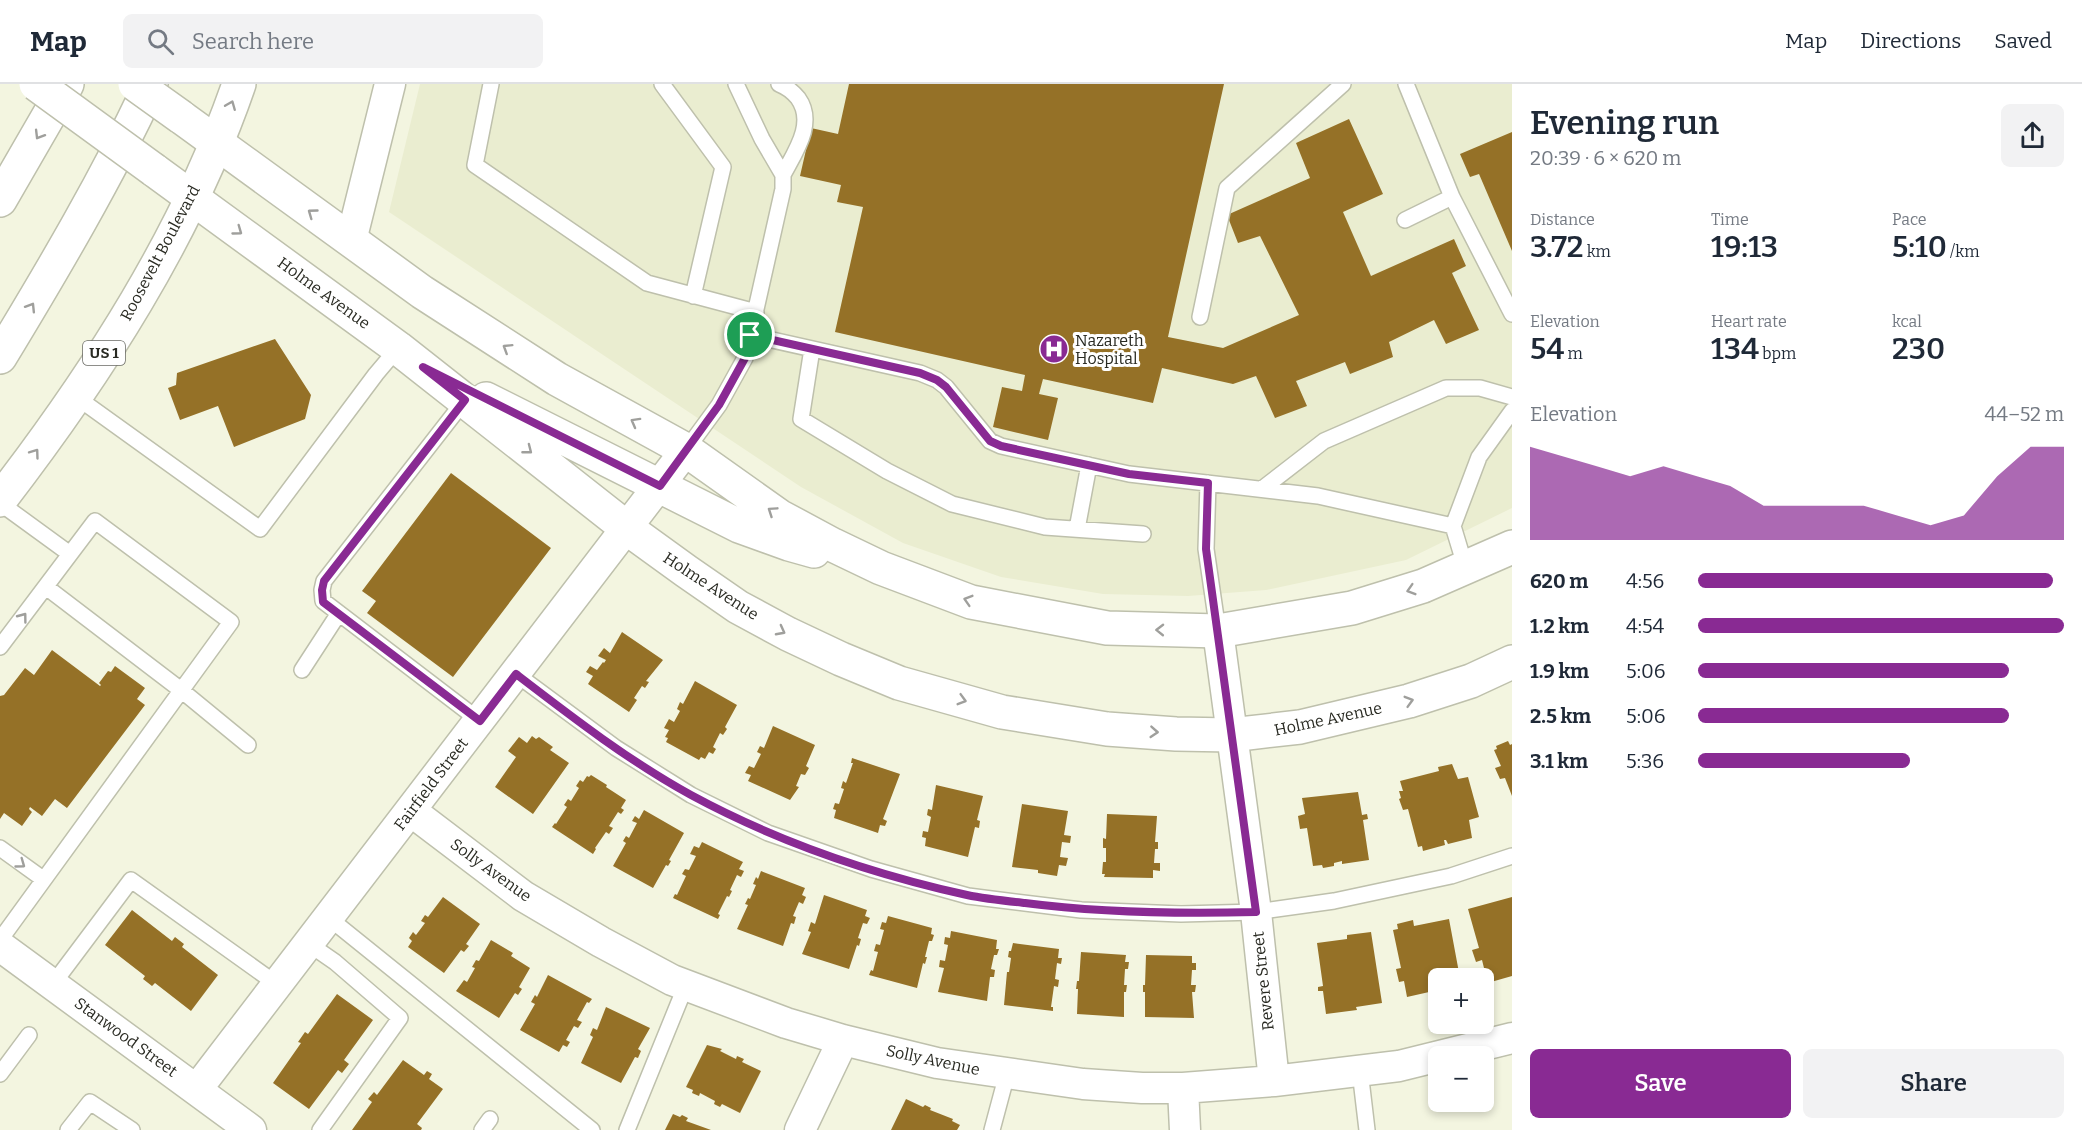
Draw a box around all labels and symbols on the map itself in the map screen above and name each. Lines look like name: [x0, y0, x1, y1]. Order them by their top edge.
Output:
one-way arrow: [224, 100, 237, 110]
one-way arrow: [34, 129, 46, 139]
street label: Roosevelt Boulevard: [116, 182, 204, 324]
one-way arrow: [308, 209, 319, 220]
one-way arrow: [232, 224, 243, 235]
street label: Holme Avenue: [274, 253, 374, 333]
one-way arrow: [23, 303, 35, 313]
pin: [724, 309, 775, 360]
place label: Nazareth Hospital: [1075, 331, 1144, 368]
hospital icon: Nazareth Hospital: [1038, 333, 1070, 365]
road number: US 1: [83, 341, 125, 365]
one-way arrow: [503, 343, 513, 355]
one-way arrow: [631, 418, 642, 429]
one-way arrow: [521, 443, 532, 454]
one-way arrow: [28, 449, 39, 460]
one-way arrow: [768, 506, 778, 518]
street label: Holme Avenue: [660, 548, 762, 624]
one-way arrow: [1406, 583, 1417, 595]
one-way arrow: [963, 595, 974, 607]
one-way arrow: [15, 613, 26, 624]
one-way arrow: [775, 624, 785, 635]
one-way arrow: [1155, 624, 1164, 636]
one-way arrow: [957, 693, 967, 706]
one-way arrow: [1404, 695, 1414, 708]
street label: Holme Avenue: [1272, 698, 1384, 740]
one-way arrow: [1150, 725, 1159, 738]
street label: Fairfield Street: [390, 734, 472, 834]
street label: Solly Avenue: [447, 834, 535, 906]
one-way arrow: [15, 856, 26, 867]
street label: Revere Street: [1248, 930, 1278, 1031]
street label: Stanwood Street: [71, 993, 181, 1081]
street label: Solly Avenue: [884, 1041, 982, 1079]

